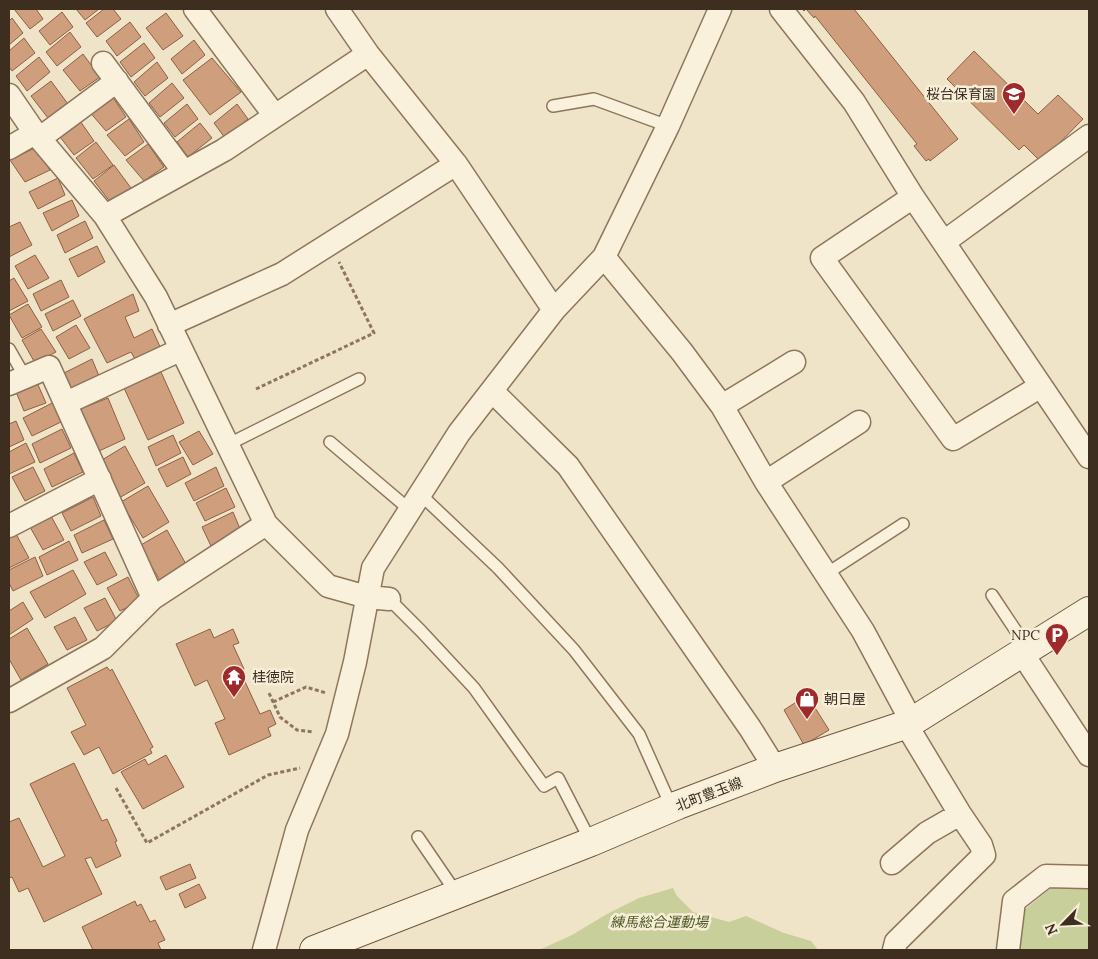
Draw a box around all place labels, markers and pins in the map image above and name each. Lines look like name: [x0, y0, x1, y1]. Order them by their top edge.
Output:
school or university icon: 桜台保育園: [1001, 81, 1027, 115]
place label: 桜台保育園: [926, 85, 996, 103]
parking icon: NPC: [1044, 622, 1070, 656]
place label: NPC: [1011, 626, 1040, 644]
temple icon: 桂徳院: [221, 664, 247, 698]
place label: 桂徳院: [252, 668, 294, 686]
shop icon: 朝日屋: [794, 686, 820, 720]
place label: 朝日屋: [824, 690, 866, 708]

